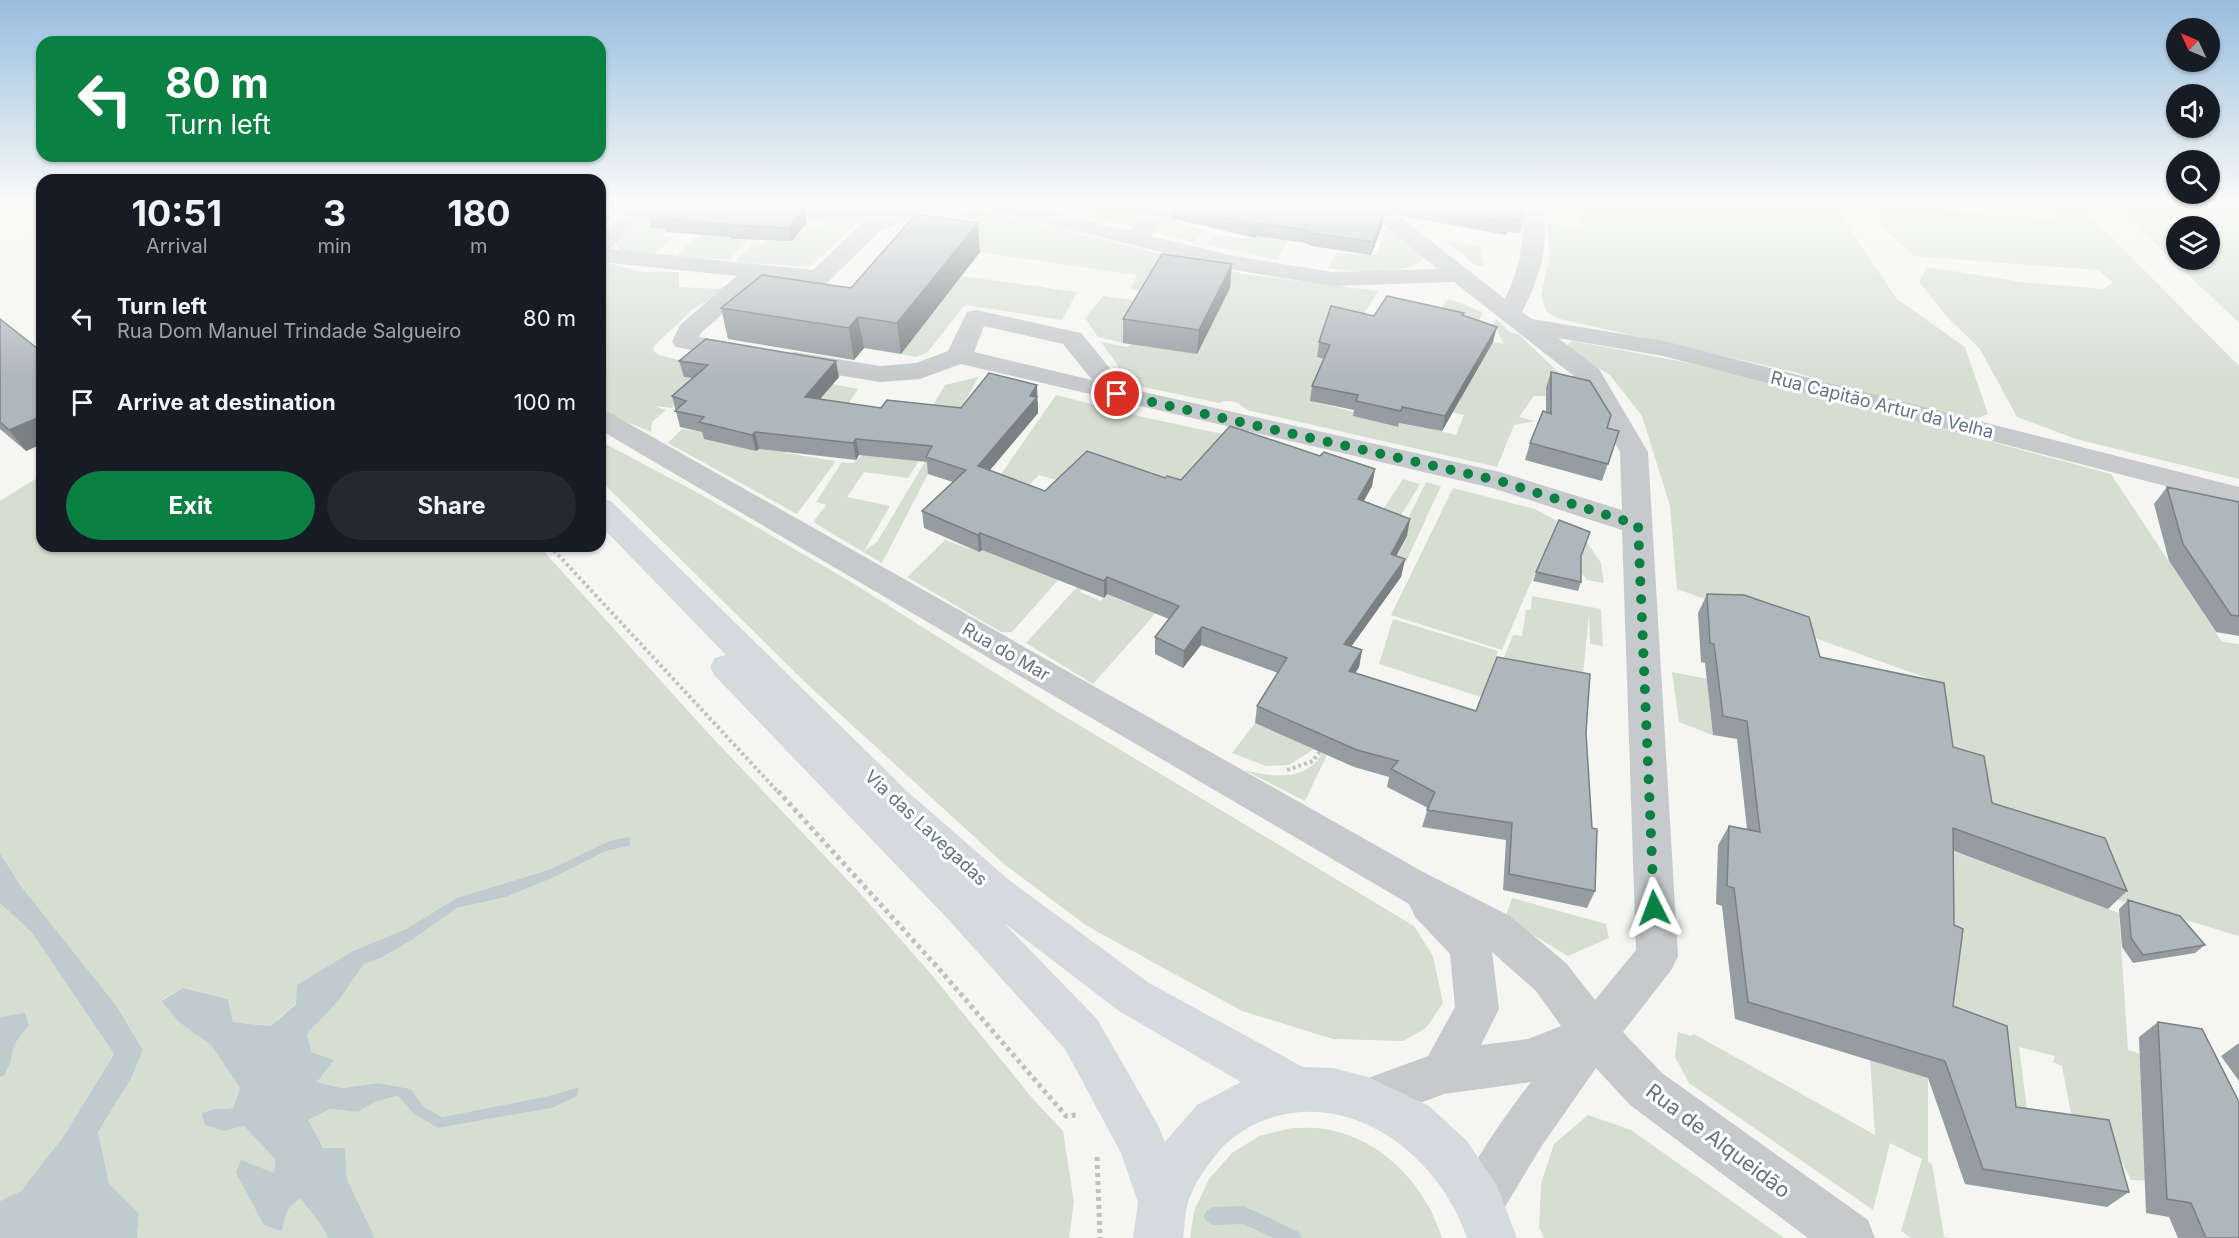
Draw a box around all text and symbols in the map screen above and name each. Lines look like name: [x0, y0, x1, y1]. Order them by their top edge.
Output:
north arrow: [2166, 18, 2220, 72]
map controls: [2166, 18, 2220, 270]
text: 80 m: [165, 57, 269, 108]
icon: left: [66, 60, 144, 138]
button: sound: [2166, 84, 2220, 138]
text: Turn left: [165, 108, 271, 141]
button: search: [2166, 150, 2220, 204]
text: 10:51: [132, 191, 222, 235]
text: 3: [323, 191, 346, 235]
text: 180: [447, 191, 510, 235]
button: layers: [2166, 216, 2220, 270]
text: Arrival: [146, 234, 208, 258]
text: min: [317, 234, 352, 258]
text: m: [470, 234, 488, 258]
text: Turn left: [117, 293, 207, 319]
icon: left: [66, 302, 99, 335]
text: 80 m: [523, 305, 576, 331]
text: Rua Dom Manuel Trindade Salgueiro: [117, 319, 461, 343]
street label: Rua Capitão Artur da Velha: [1768, 367, 1996, 442]
pin: [1091, 368, 1142, 419]
icon: arrive: [1100, 377, 1133, 410]
icon: arrive: [66, 386, 99, 419]
text: Arrive at destination: [117, 389, 336, 415]
text: 100 m: [514, 389, 576, 415]
button: Exit: [66, 471, 315, 540]
button: Share: [327, 471, 576, 540]
street label: Rua do Mar: [959, 618, 1054, 685]
street label: Via das Lavegadas: [861, 765, 992, 890]
position arrow: [1622, 876, 1686, 940]
street label: Rua de Alqueidão: [1641, 1078, 1795, 1203]

